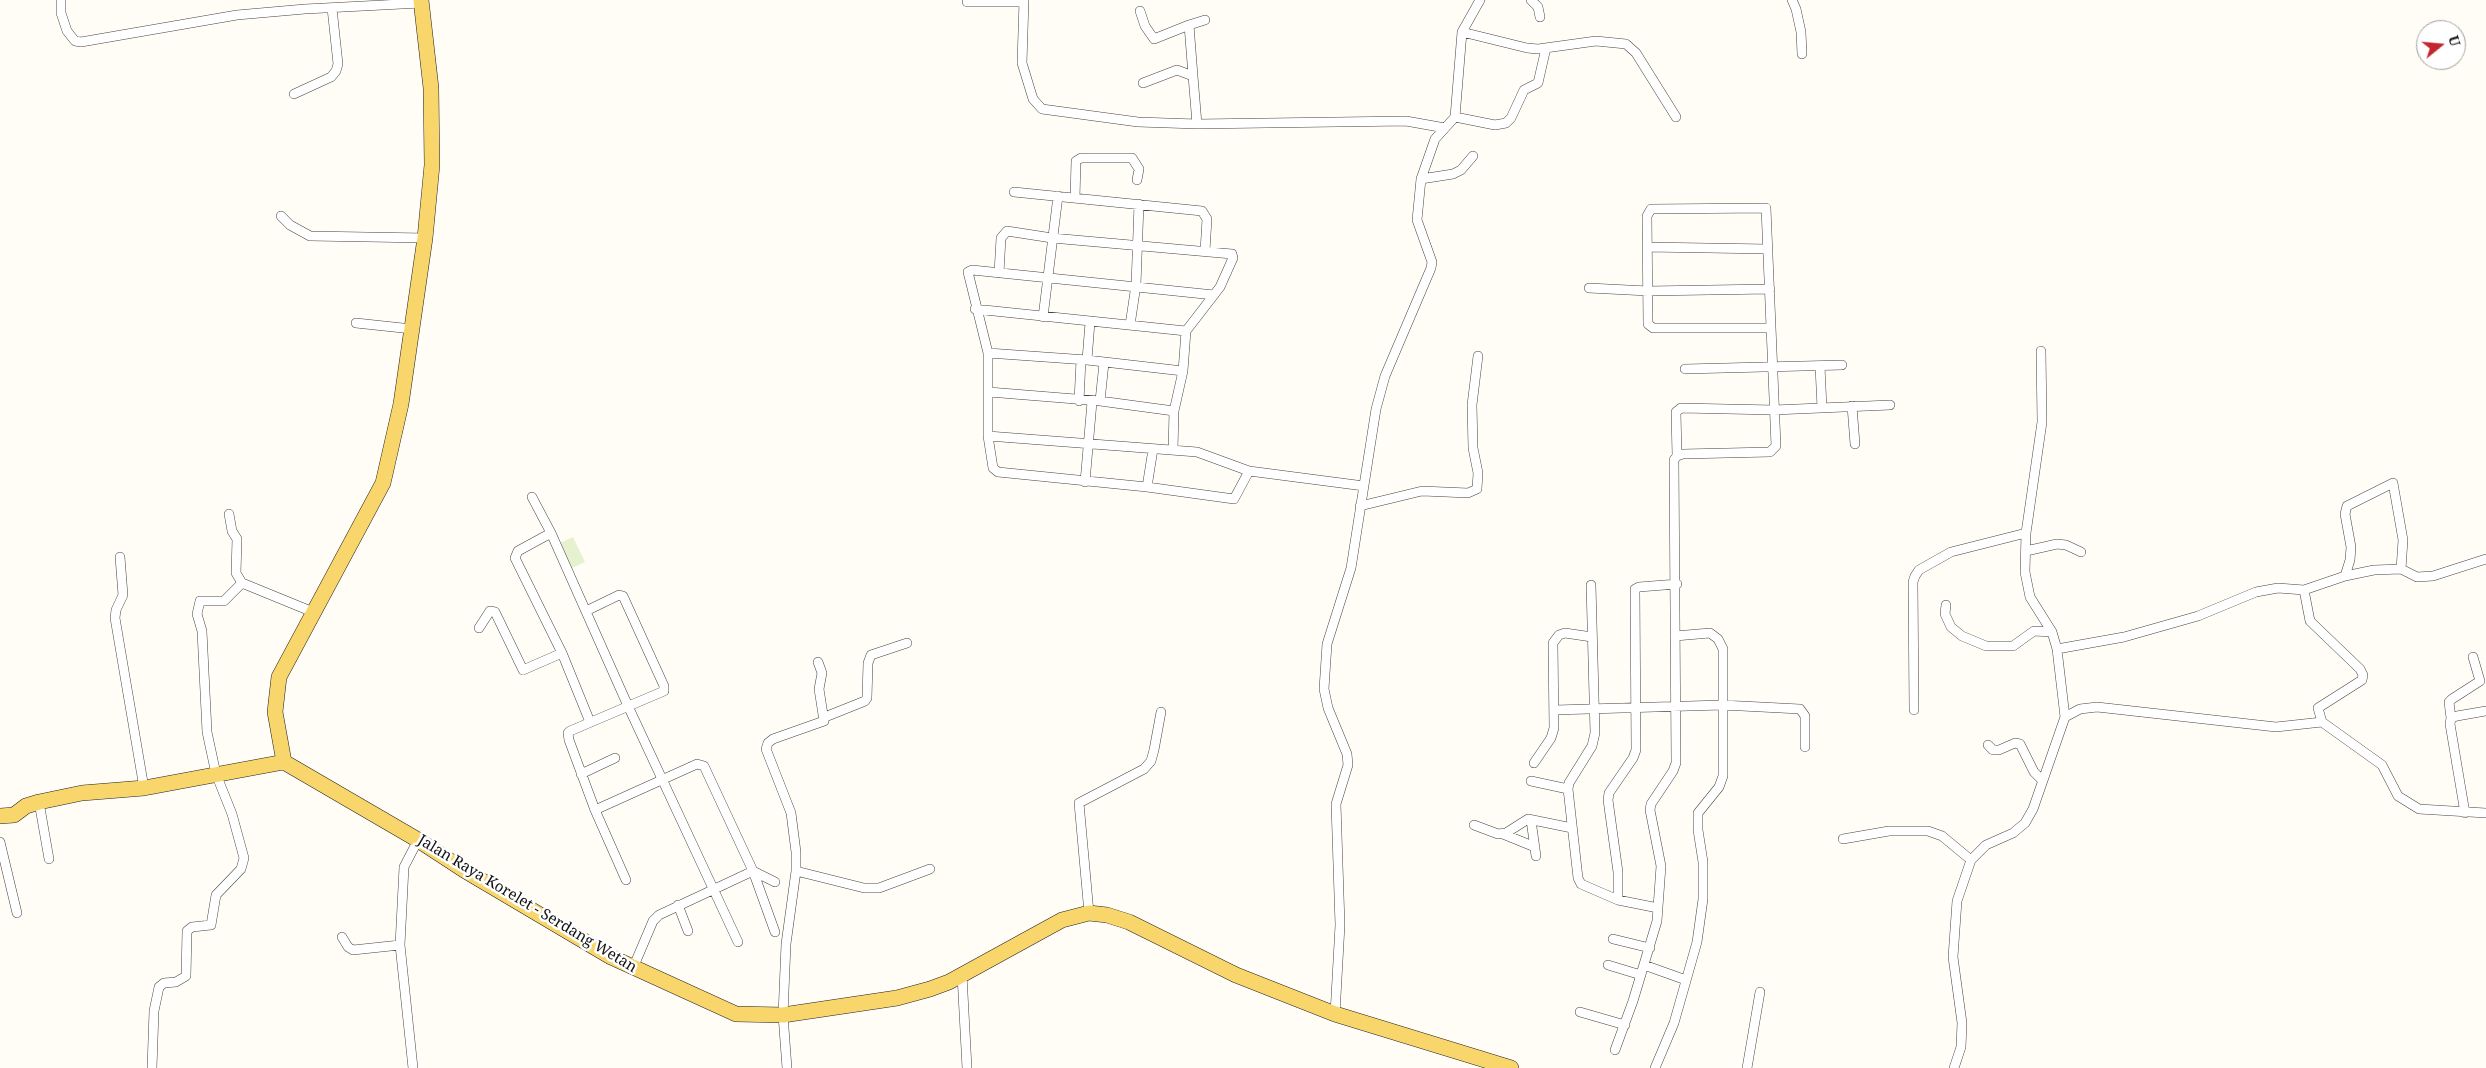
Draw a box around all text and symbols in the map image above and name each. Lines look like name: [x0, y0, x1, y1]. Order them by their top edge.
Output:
north arrow: [2416, 20, 2466, 70]
text: U: [2444, 33, 2465, 49]
street label: Jalan Raya Korelet - Serdang Wetan: [414, 831, 640, 977]

